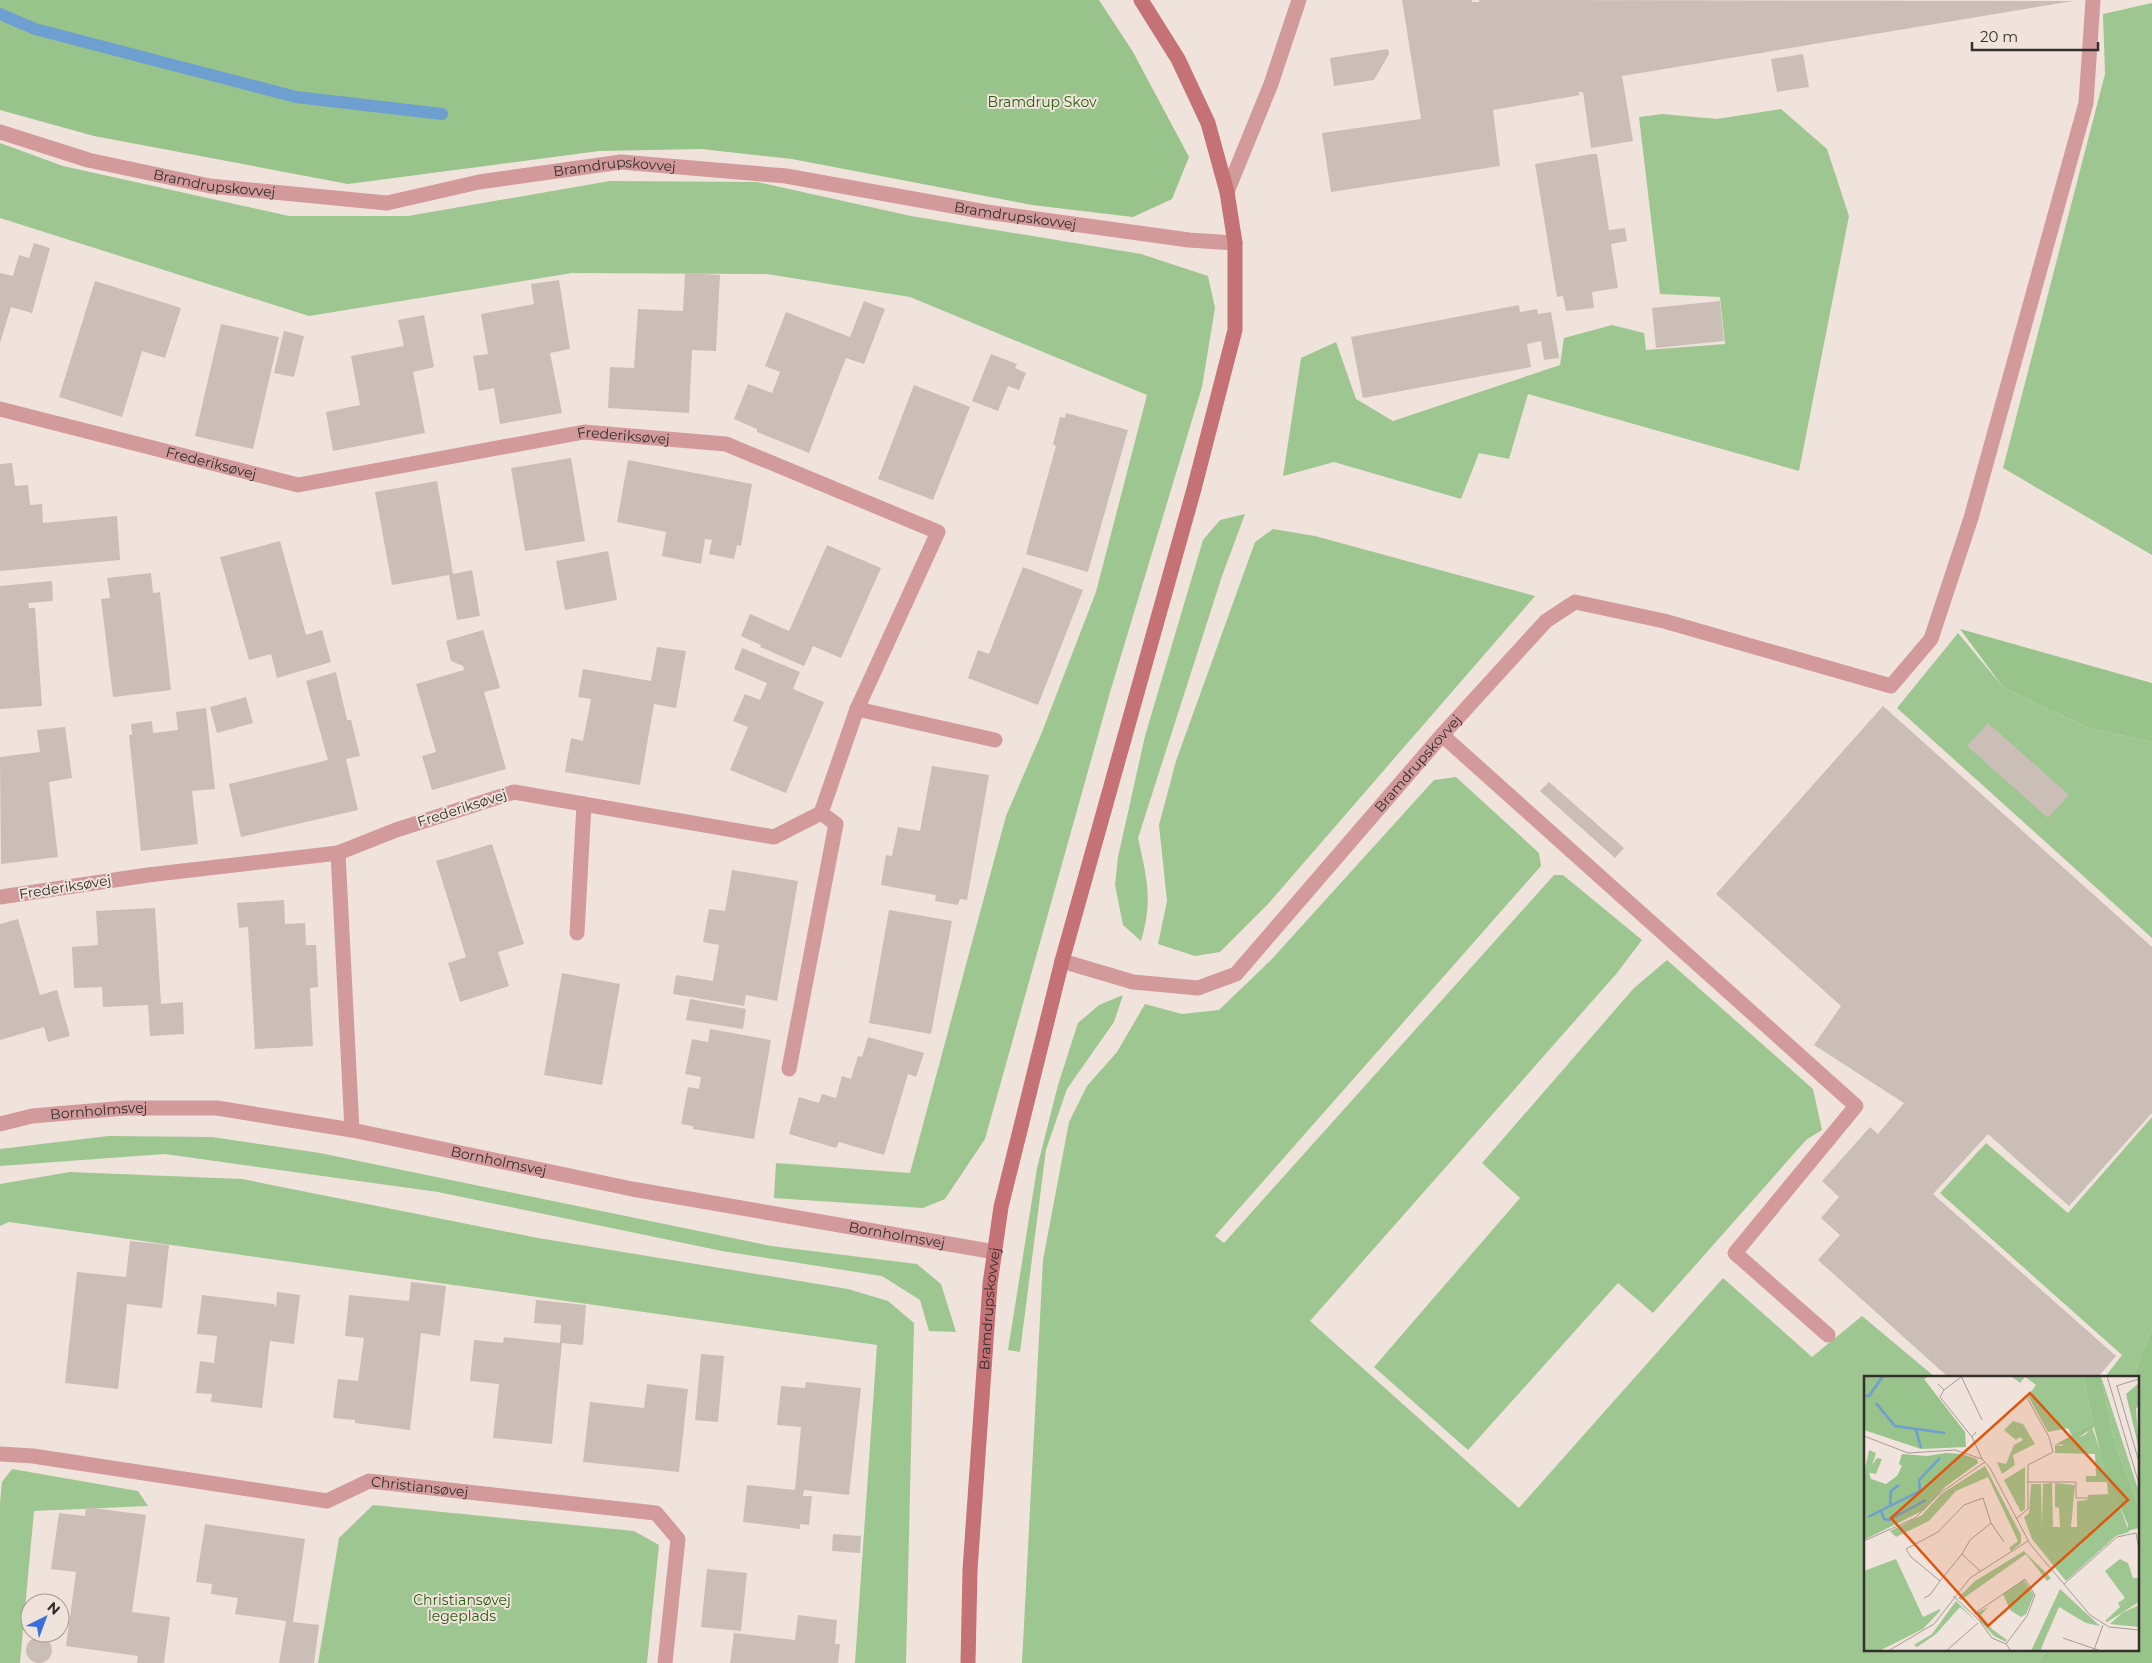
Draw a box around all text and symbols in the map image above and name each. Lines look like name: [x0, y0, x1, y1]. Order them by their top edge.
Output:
scale bar: [1972, 20, 2098, 52]
text: 20 m: [1980, 27, 2018, 46]
park label: Bramdrup Skov: [987, 93, 1097, 111]
street label: Bramdrupskovvej: [552, 152, 677, 180]
street label: Bramdrupskovvej: [152, 165, 276, 201]
street label: Bramdrupskovvej: [953, 197, 1078, 233]
street label: Frederiksøvej: [576, 423, 671, 448]
street label: Frederiksøvej: [164, 443, 259, 483]
street label: Bramdrupskovvej: [1371, 711, 1465, 816]
street label: Frederiksøvej: [415, 785, 509, 831]
street label: Frederiksøvej: [18, 871, 112, 903]
street label: Bornholmsvej: [49, 1099, 147, 1123]
street label: Bornholmsvej: [449, 1142, 548, 1180]
street label: Bornholmsvej: [847, 1218, 946, 1252]
street label: Bramdrupskovvej: [975, 1246, 1004, 1371]
inset map: [1864, 1376, 2140, 1650]
street label: Christiansøvej: [370, 1472, 469, 1501]
park label: Christiansøvej legeplads: [413, 1591, 511, 1625]
north arrow: [20, 1593, 70, 1643]
text: N: [43, 1598, 64, 1619]

